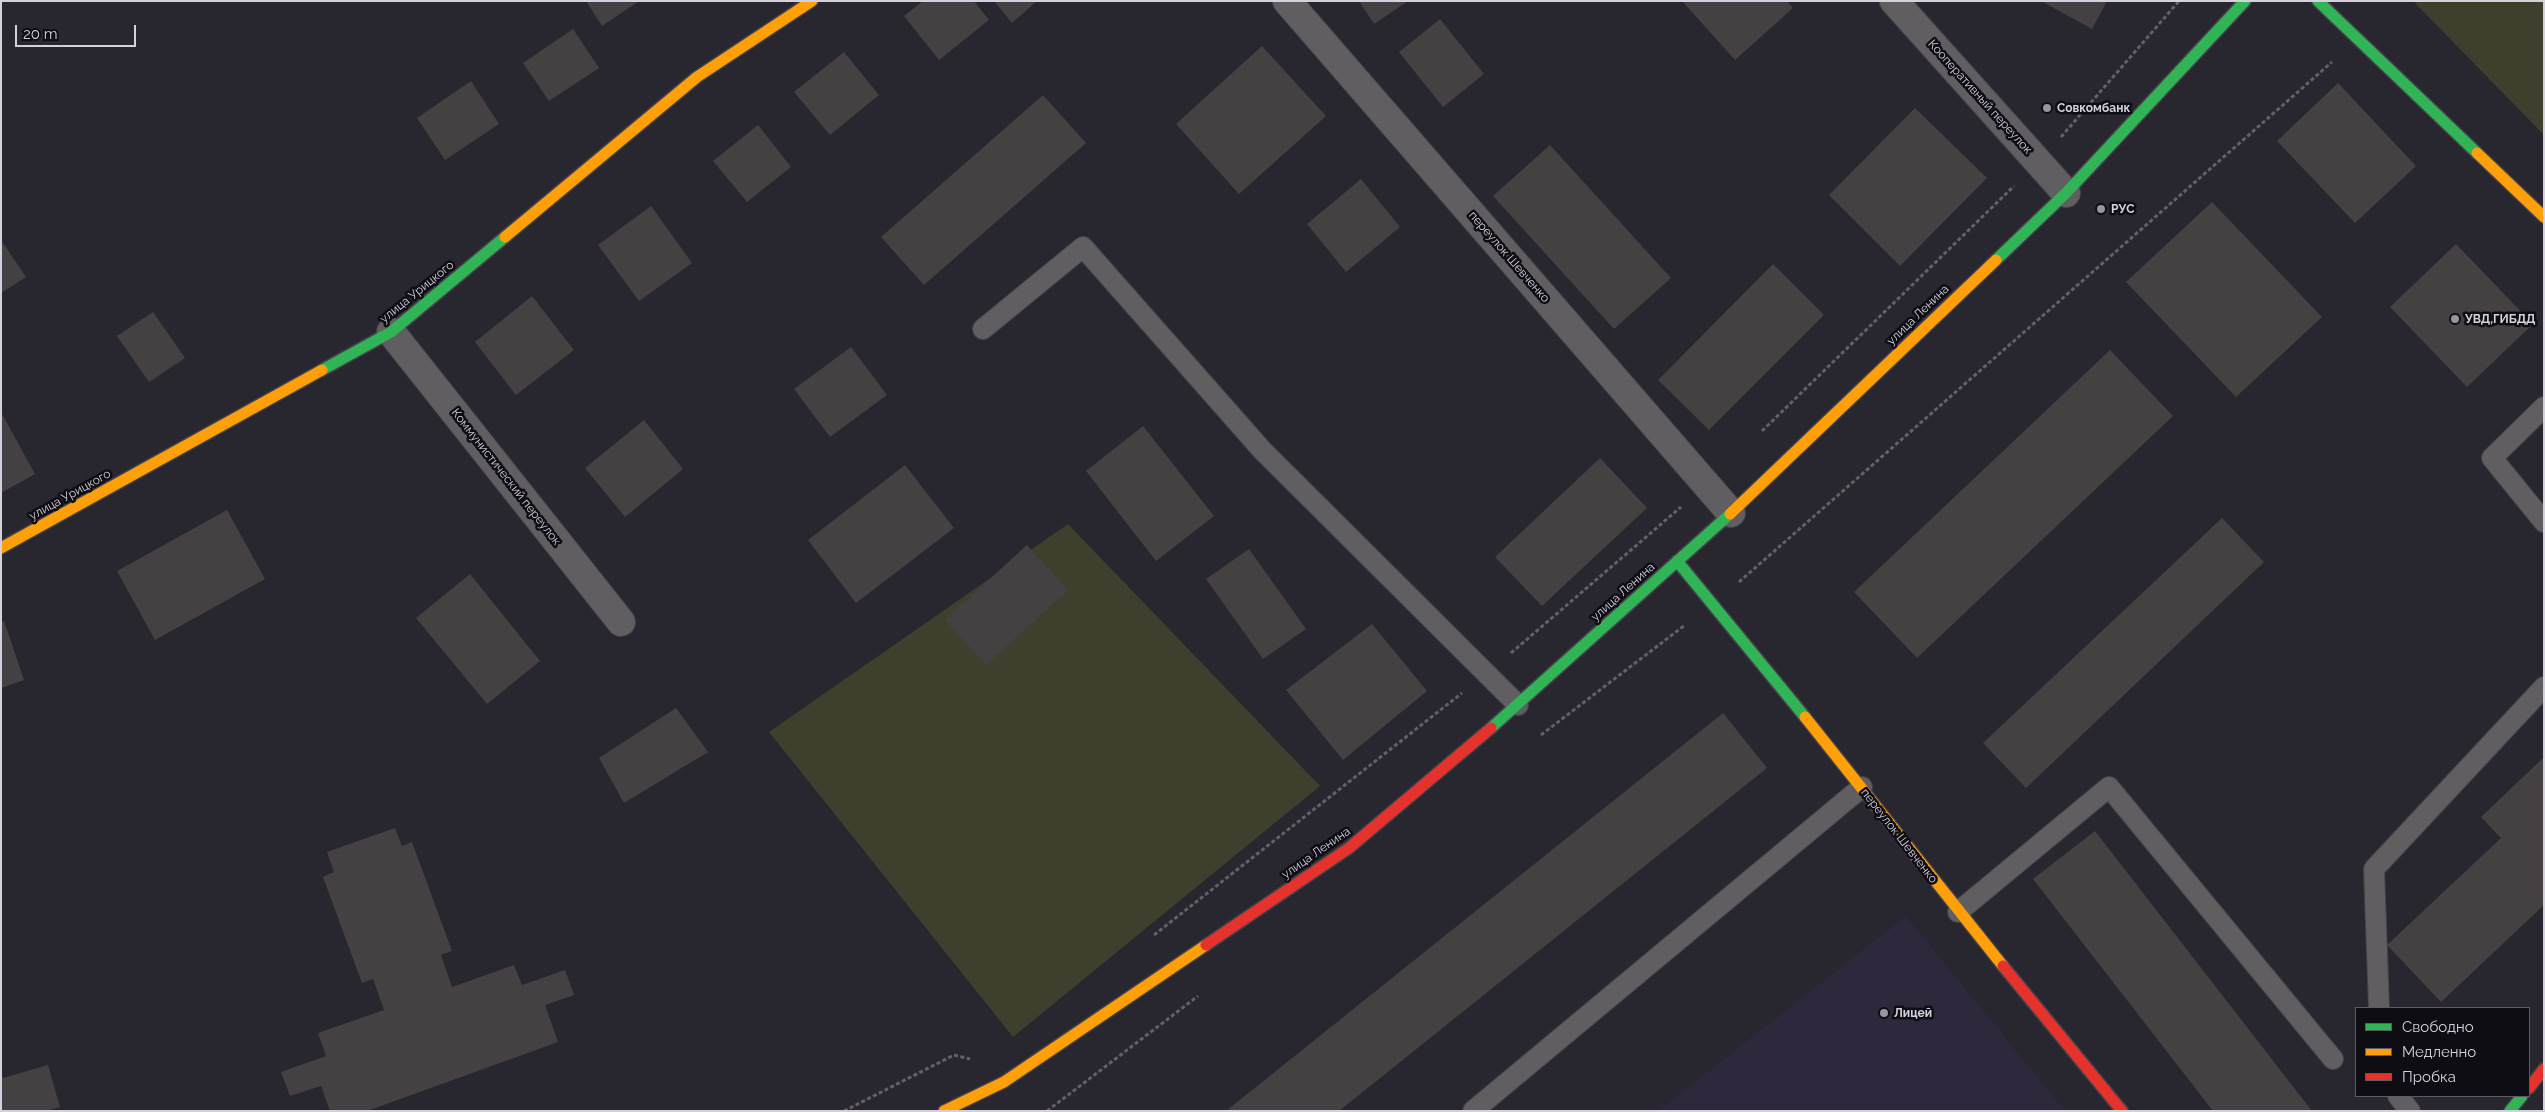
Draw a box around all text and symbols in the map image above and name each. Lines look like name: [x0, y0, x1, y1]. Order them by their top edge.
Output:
scale bar: [18, 15, 139, 47]
text: 20 m: [23, 25, 58, 43]
street label: Кооперативный переулок: [1925, 37, 2035, 157]
place label: Совкомбанк: [2057, 101, 2130, 115]
marker: Совкомбанк: [2041, 102, 2053, 114]
place label: РУС: [2111, 202, 2134, 216]
marker: РУС: [2095, 203, 2107, 215]
street label: переулок Шевченко: [1465, 208, 1553, 306]
street label: улица Урицкого: [377, 258, 457, 326]
street label: улица Ленина: [1884, 282, 1952, 348]
place label: УВД,ГИБДД: [2465, 312, 2536, 326]
marker: УВД,ГИБДД: [2449, 313, 2461, 325]
street label: Коммунистический переулок: [448, 406, 564, 548]
street label: улица Урицкого: [27, 467, 113, 523]
street label: улица Ленина: [1588, 560, 1658, 624]
street label: переулок Шевченко: [1858, 786, 1940, 886]
street label: улица Ленина: [1279, 824, 1353, 882]
place label: Лицей: [1894, 1006, 1932, 1020]
marker: Лицей: [1878, 1007, 1890, 1019]
legend: [2355, 1007, 2530, 1097]
text: Свободно: [2402, 1018, 2474, 1036]
text: Медленно: [2402, 1043, 2476, 1061]
text: Пробка: [2402, 1068, 2456, 1086]

